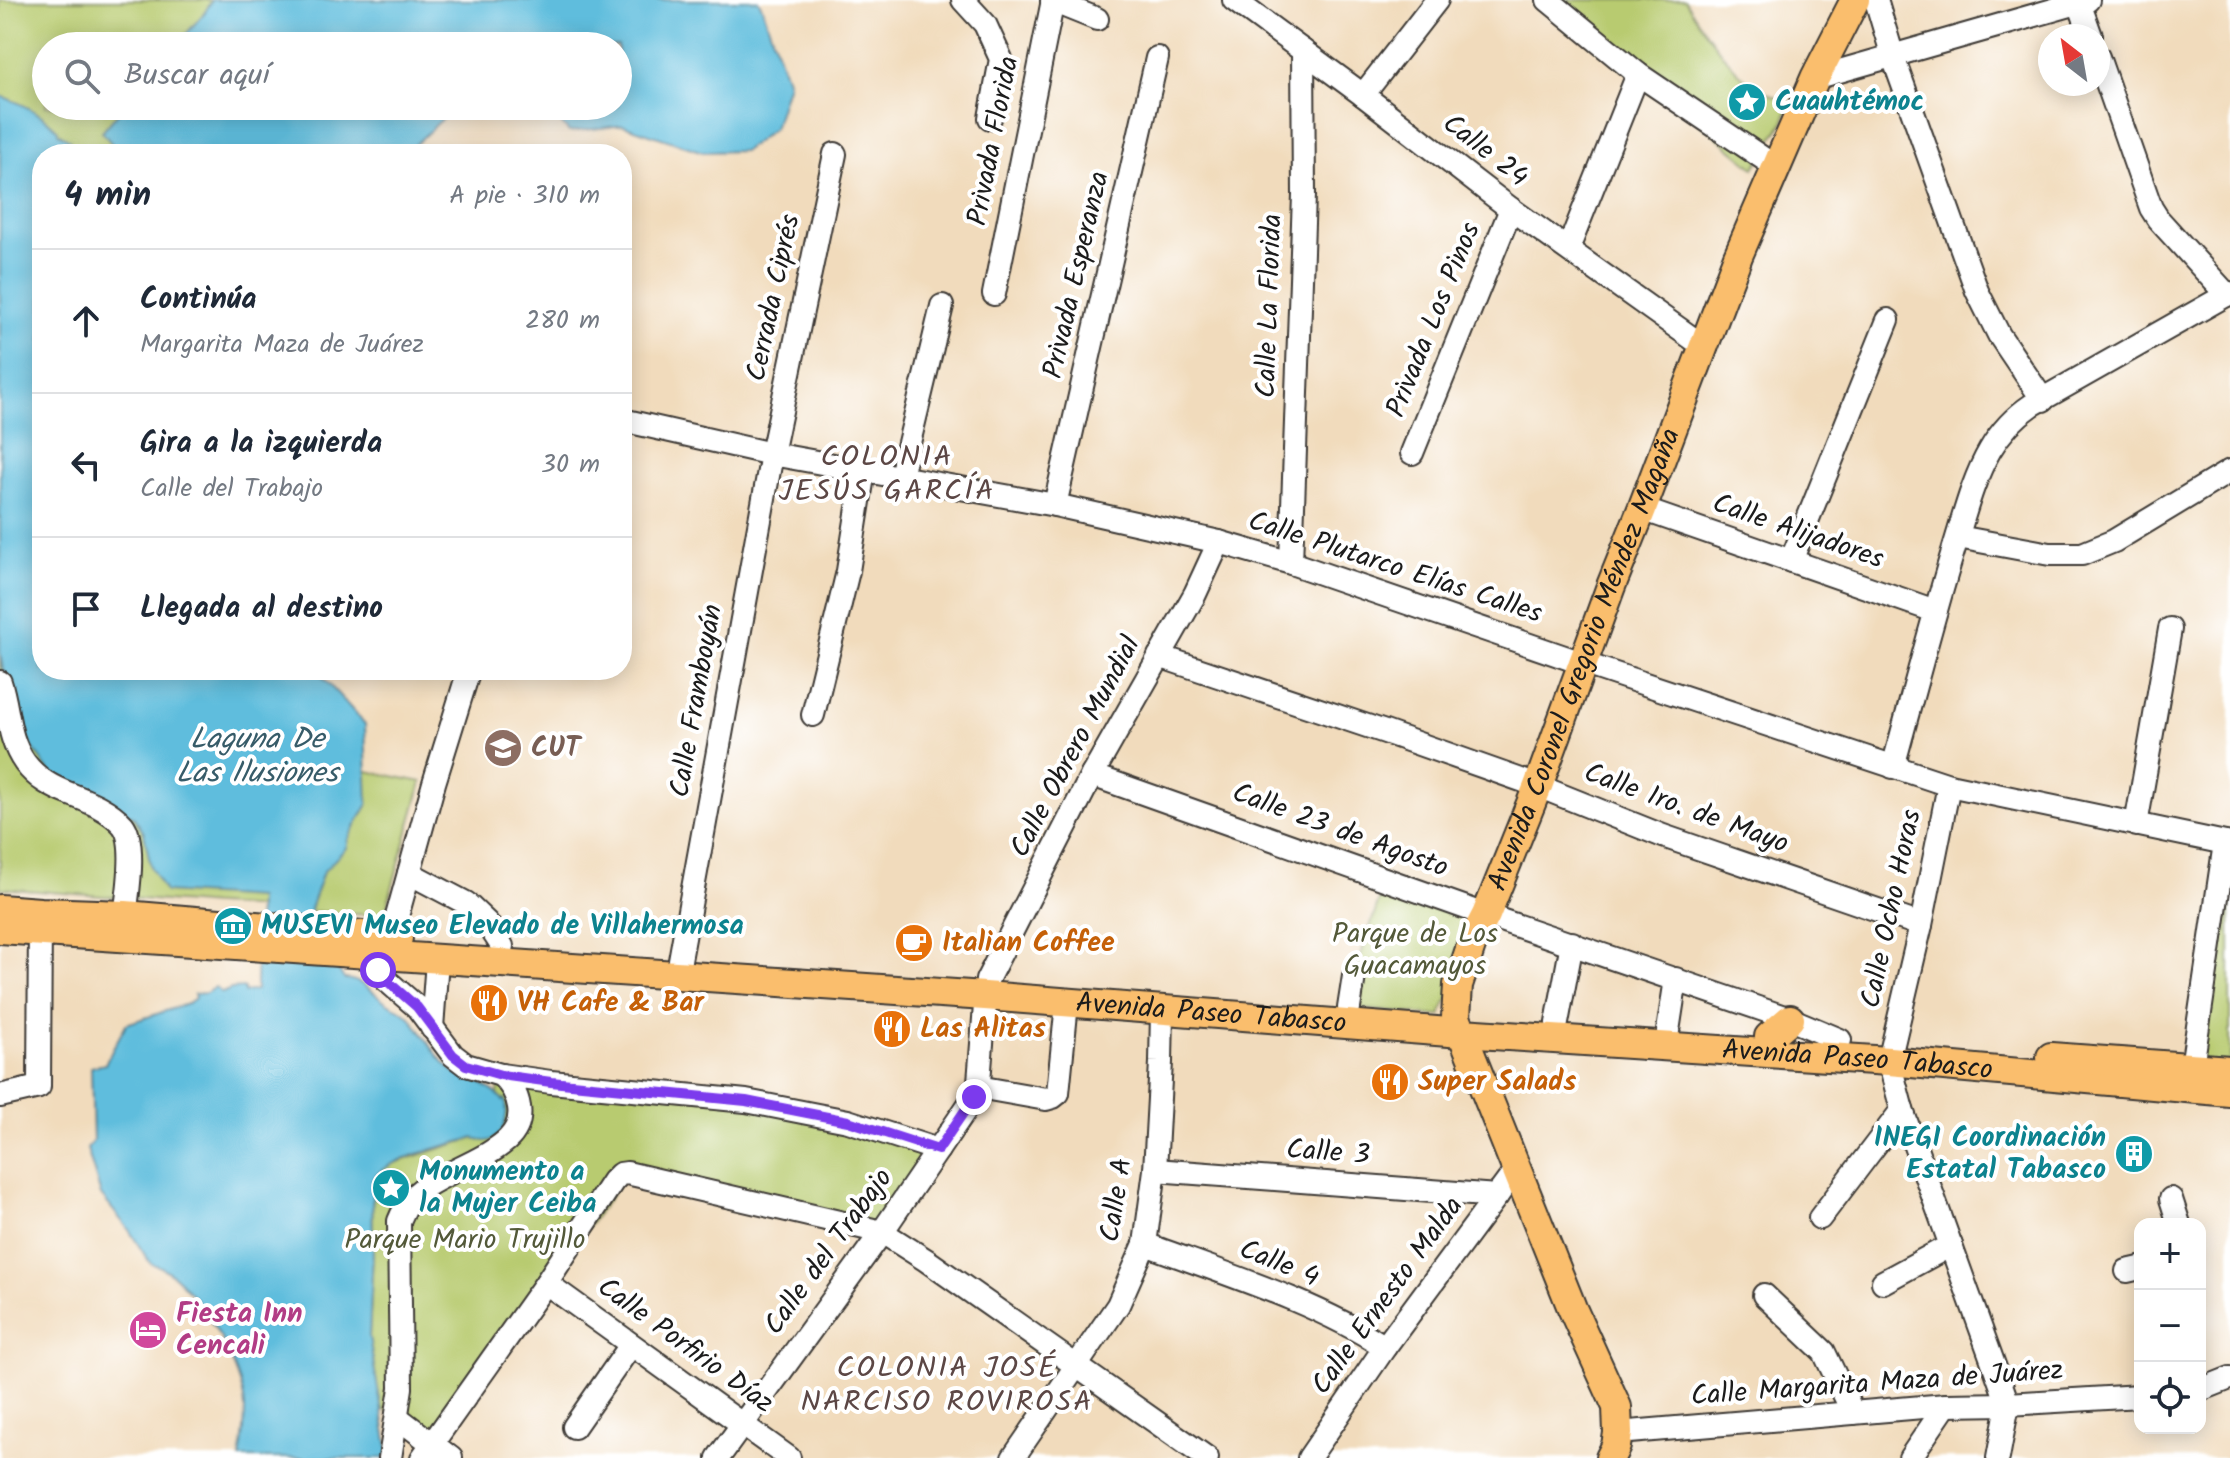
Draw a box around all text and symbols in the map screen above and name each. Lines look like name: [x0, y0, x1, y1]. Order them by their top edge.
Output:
north arrow: [2038, 24, 2110, 96]
search box: [32, 32, 632, 120]
text: Buscar aquí: [124, 52, 270, 100]
street label: Privada Florida: [956, 52, 1032, 230]
icon: search: [60, 54, 104, 98]
place label: Cuauhtémoc: [1775, 80, 1924, 125]
place icon: Cuauhtémoc: [1726, 81, 1768, 123]
street label: Calle 24: [1432, 103, 1538, 199]
street label: Privada Esperanza: [1031, 167, 1123, 383]
text: 4 min: [64, 169, 151, 223]
text: A pie · 310 m: [449, 175, 600, 217]
street label: Cerrada Ciprés: [734, 210, 814, 386]
street label: Calle La Florida: [1244, 213, 1296, 399]
street label: Privada Los Pinos: [1374, 216, 1494, 424]
text: Continúa: [140, 276, 256, 324]
icon: ahead: [64, 299, 108, 343]
text: 280 m: [525, 300, 600, 342]
text: Margarita Maza de Juárez: [140, 324, 424, 366]
text: Gira a la izquierda: [140, 420, 382, 468]
street label: Avenida Coronel Gregorio Méndez Magaña: [1475, 422, 1693, 898]
district label: COLONIA JESÚS GARCÍA: [779, 434, 995, 516]
icon: left: [64, 443, 108, 487]
text: 30 m: [541, 444, 600, 486]
text: Calle del Trabajo: [140, 468, 323, 510]
street label: Calle Alijadores: [1706, 482, 1890, 582]
street label: Calle Plutarco Elías Calles: [1242, 499, 1548, 637]
text: Llegada al destino: [140, 585, 383, 633]
icon: arrive: [64, 587, 108, 631]
street label: Calle Framboyán: [658, 601, 736, 801]
street label: Calle Obrero Mundial: [999, 628, 1154, 866]
water label: Laguna De Las Ilusiones: [176, 716, 341, 798]
place label: CUT: [531, 726, 583, 771]
school or university icon: CUT: [482, 727, 524, 769]
street label: Calle 1ro. de Mayo: [1577, 751, 1795, 867]
street label: Calle 23 de Agosto: [1226, 771, 1454, 891]
street label: Calle Ocho Horas: [1849, 806, 1935, 1012]
place label: MUSEVI Museo Elevado de Villahermosa: [261, 904, 744, 949]
museum icon: MUSEVI Museo Elevado de Villahermosa: [212, 905, 254, 947]
park label: Parque de Los Guacamayos: [1332, 912, 1498, 989]
place label: Italian Coffee: [942, 921, 1115, 966]
cafe icon: Italian Coffee: [893, 922, 935, 964]
route start: [360, 952, 396, 988]
place label: VH Cafe & Bar: [517, 981, 706, 1026]
street label: Avenida Paseo Tabasco: [1074, 981, 1348, 1046]
restaurant icon: VH Cafe & Bar: [468, 982, 510, 1024]
place label: Las Alitas: [920, 1007, 1046, 1052]
restaurant icon: Las Alitas: [871, 1008, 913, 1050]
street label: Avenida Paseo Tabasco: [1721, 1028, 1995, 1093]
place label: Super Salads: [1418, 1060, 1576, 1105]
restaurant icon: Super Salads: [1369, 1061, 1411, 1103]
route end: [956, 1079, 992, 1115]
place label: INEGI Coordinación Estatal Tabasco: [1874, 1116, 2106, 1193]
street label: Calle 3: [1285, 1128, 1371, 1178]
building icon: INEGI Coordinación Estatal Tabasco: [2113, 1133, 2155, 1175]
place label: Monumento a la Mujer Ceiba: [419, 1150, 597, 1227]
street label: Calle A: [1088, 1155, 1146, 1245]
street label: Calle del Trabajo: [753, 1159, 905, 1345]
place icon: Monumento a la Mujer Ceiba: [370, 1167, 412, 1209]
street label: Calle Ernesto Malda: [1300, 1187, 1476, 1405]
park label: Parque Mario Trujillo: [344, 1218, 586, 1263]
map controls: [2134, 1218, 2206, 1434]
button: +: [2134, 1218, 2206, 1290]
street label: Calle 4: [1232, 1228, 1326, 1300]
street label: Calle Porfirio Díaz: [587, 1266, 783, 1426]
button: −: [2134, 1290, 2206, 1362]
place label: Fiesta Inn Cencali: [176, 1292, 303, 1369]
hotel icon: Fiesta Inn Cencali: [127, 1309, 169, 1351]
district label: COLONIA JOSÉ NARCISO ROVIROSA: [801, 1345, 1093, 1427]
street label: Calle Margarita Maza de Juárez: [1689, 1349, 2065, 1419]
button: locate: [2134, 1362, 2206, 1434]

